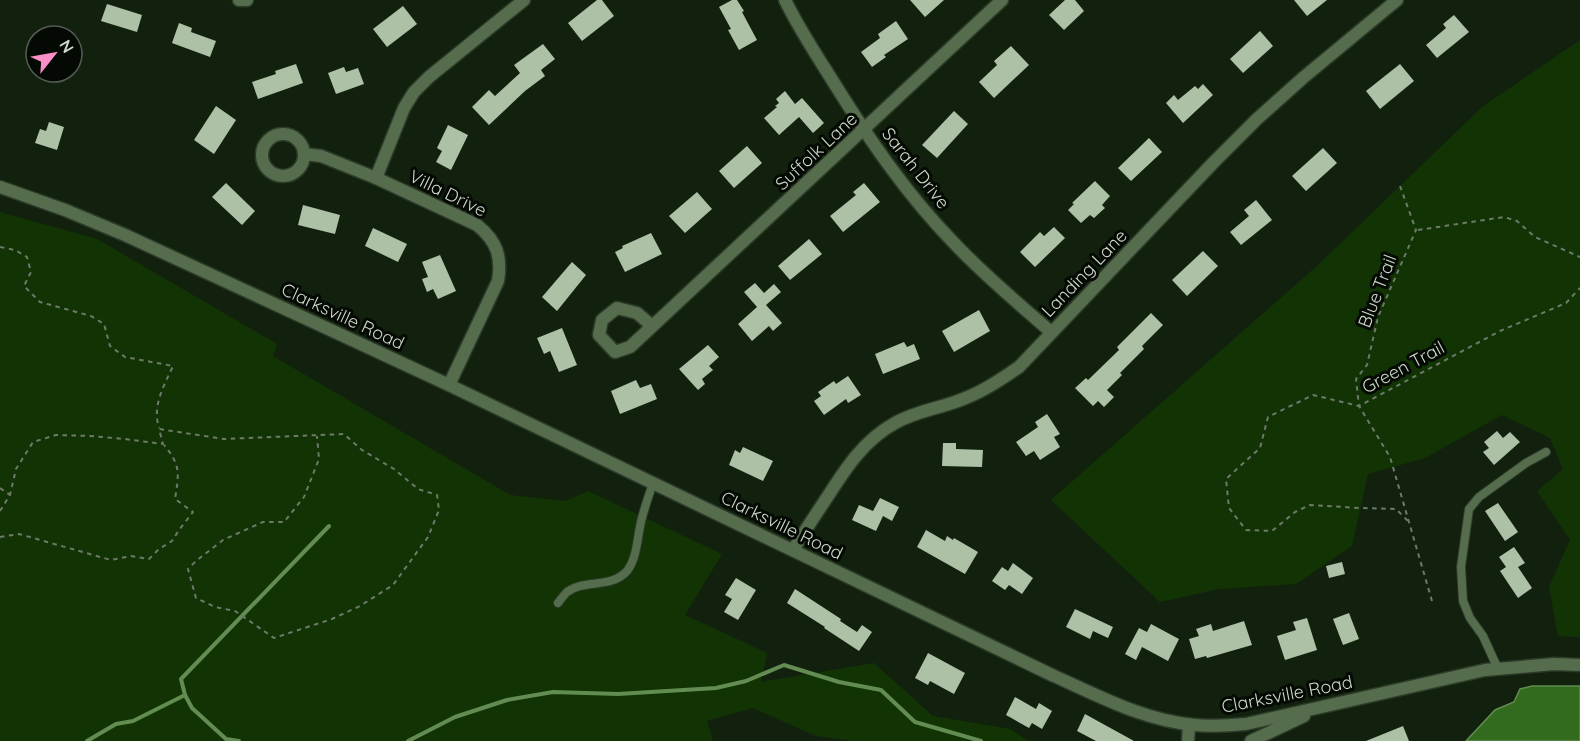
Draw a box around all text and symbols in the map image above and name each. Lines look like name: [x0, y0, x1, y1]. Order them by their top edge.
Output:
north arrow: [24, 24, 84, 84]
text: N: [55, 36, 78, 56]
street label: Suffolk Lane: [770, 107, 862, 195]
street label: Sarah Drive: [877, 123, 955, 213]
street label: Villa Drive: [406, 164, 490, 222]
street label: Landing Lane: [1036, 224, 1132, 322]
street label: Blue Trail: [1353, 251, 1401, 331]
street label: Clarksville Road: [278, 277, 408, 355]
street label: Green Trail: [1358, 336, 1448, 398]
street label: Clarksville Road: [717, 486, 847, 564]
street label: Clarksville Road: [1220, 670, 1354, 718]

